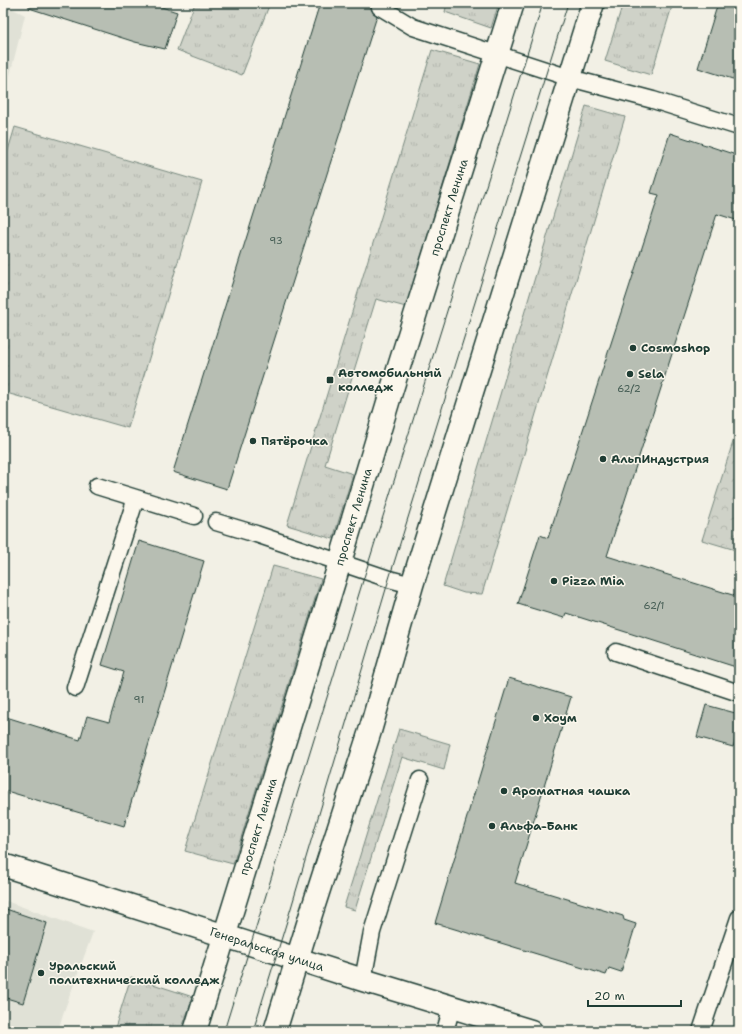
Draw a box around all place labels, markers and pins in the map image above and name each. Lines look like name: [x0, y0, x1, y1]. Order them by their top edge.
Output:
place label: Cosmoshop: [641, 340, 710, 356]
marker: Cosmoshop: [628, 343, 638, 353]
place label: Автомобильный колледж: [338, 365, 442, 395]
place label: Sela: [638, 366, 665, 382]
marker: Sela: [625, 369, 635, 379]
marker: Автомобильный колледж: [325, 375, 335, 385]
place label: Пятёрочка: [261, 433, 329, 449]
marker: Пятёрочка: [248, 436, 258, 446]
place label: АльпИндустрия: [611, 451, 709, 467]
marker: АльпИндустрия: [598, 454, 608, 464]
place label: Pizza Mia: [562, 573, 625, 589]
marker: Pizza Mia: [549, 576, 559, 586]
place label: Хоум: [544, 710, 577, 726]
marker: Хоум: [531, 713, 541, 723]
place label: Ароматная чашка: [512, 783, 631, 799]
marker: Ароматная чашка: [499, 786, 509, 796]
place label: Альфа-Банк: [500, 818, 578, 834]
marker: Альфа-Банк: [487, 821, 497, 831]
place label: Уральский политехнический колледж: [49, 958, 220, 988]
marker: Уральский политехнический колледж: [36, 968, 46, 978]

